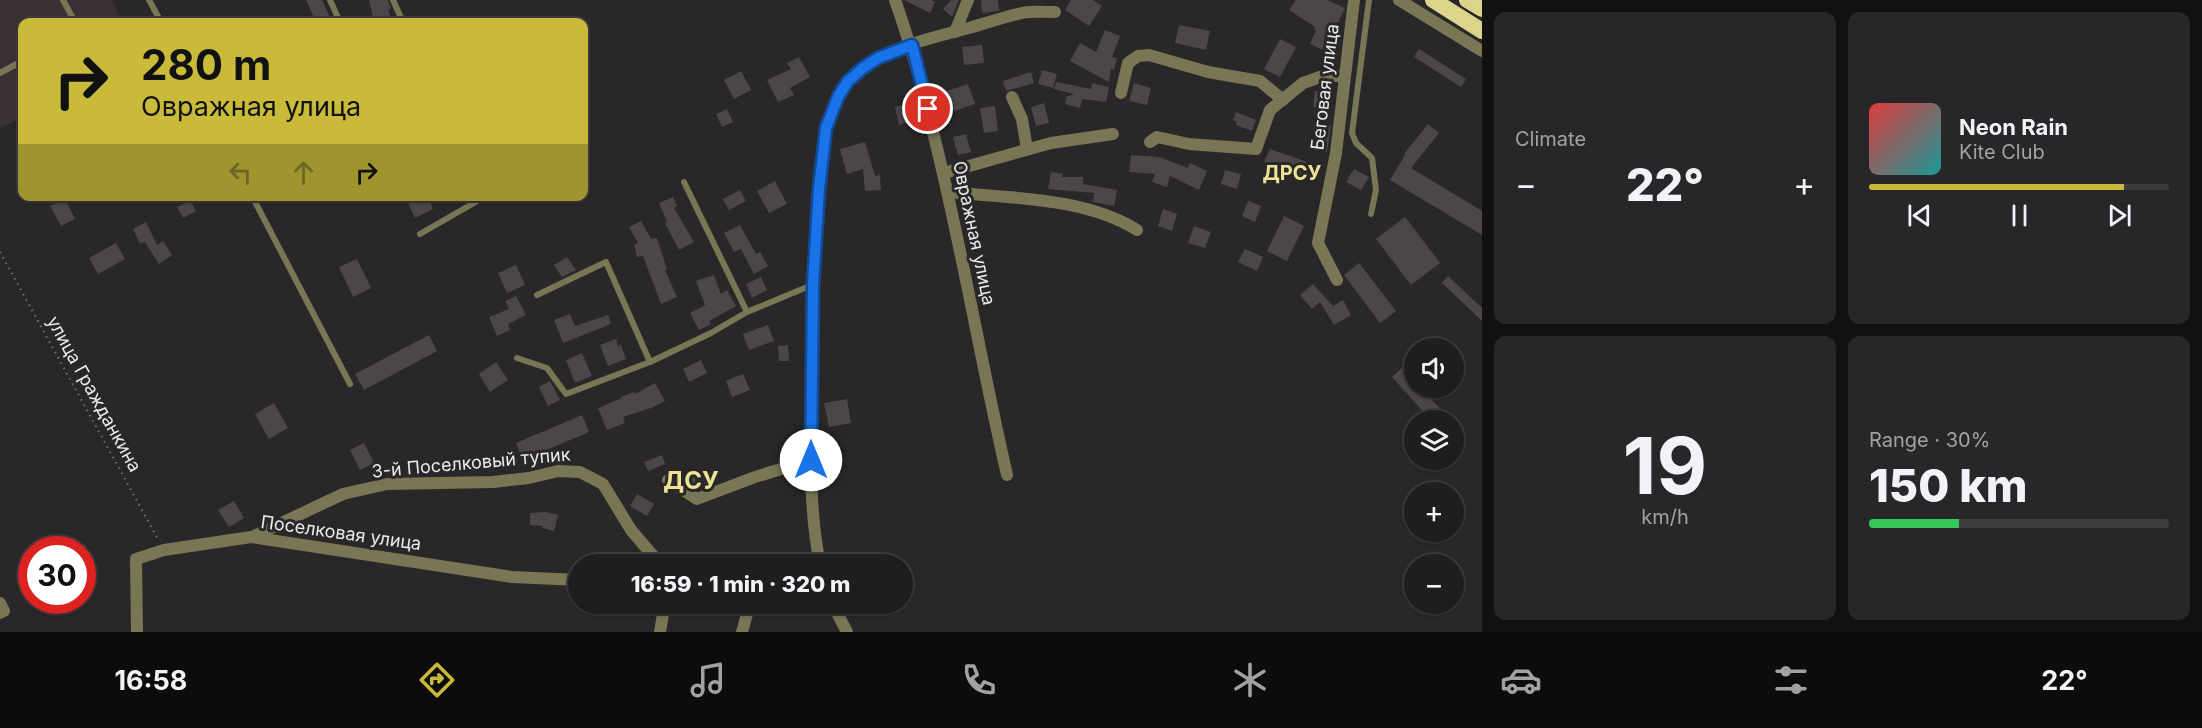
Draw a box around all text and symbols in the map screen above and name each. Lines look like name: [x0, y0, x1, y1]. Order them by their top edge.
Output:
street label: Беговая улица: [1306, 23, 1343, 151]
text: 280 m: [141, 39, 271, 90]
icon: right: [42, 42, 120, 120]
pin: [902, 83, 953, 134]
text: Овражная улица: [141, 90, 361, 123]
icon: arrive: [911, 92, 944, 125]
text: Neon Rain: [1959, 114, 2068, 140]
text: Climate: [1515, 127, 1586, 151]
text: Kite Club: [1959, 140, 2045, 164]
icon: left: [224, 156, 257, 189]
icon: ahead: [287, 156, 320, 189]
icon: right: [350, 156, 383, 189]
text: 22°: [1626, 157, 1704, 212]
street label: Овражная улица: [949, 159, 1000, 307]
district label: ДРСУ: [1262, 161, 1322, 185]
text: −: [1515, 164, 1537, 204]
text: +: [1793, 164, 1815, 204]
icon: previous: [1903, 199, 1936, 232]
icon: pause: [2003, 199, 2036, 232]
icon: next: [2103, 199, 2136, 232]
street label: улица Гражданкина: [43, 312, 146, 475]
map controls: [1404, 338, 1464, 614]
button: sound: [1404, 338, 1464, 398]
button: layers: [1404, 410, 1464, 470]
text: 19: [1623, 418, 1707, 513]
position arrow: [779, 428, 843, 492]
text: Range · 30%: [1869, 428, 1990, 452]
street label: 3-й Поселковый тупик: [371, 443, 571, 482]
text: 150 km: [1869, 458, 2028, 513]
district label: ДСУ: [663, 466, 719, 495]
button: +: [1404, 482, 1464, 542]
text: km/h: [1641, 505, 1689, 529]
street label: Поселковая улица: [259, 511, 423, 554]
speed limit sign: 30: [18, 536, 96, 614]
button: −: [1404, 554, 1464, 614]
text: 16:59 · 1 min · 320 m: [631, 571, 850, 597]
icon: directions: [416, 659, 458, 701]
icon: music: [687, 659, 729, 701]
icon: phone: [958, 659, 1000, 701]
icon: climate: [1229, 659, 1271, 701]
icon: car: [1500, 659, 1542, 701]
icon: filters: [1770, 659, 1812, 701]
text: 16:58: [114, 664, 187, 697]
text: 22°: [2041, 664, 2088, 697]

